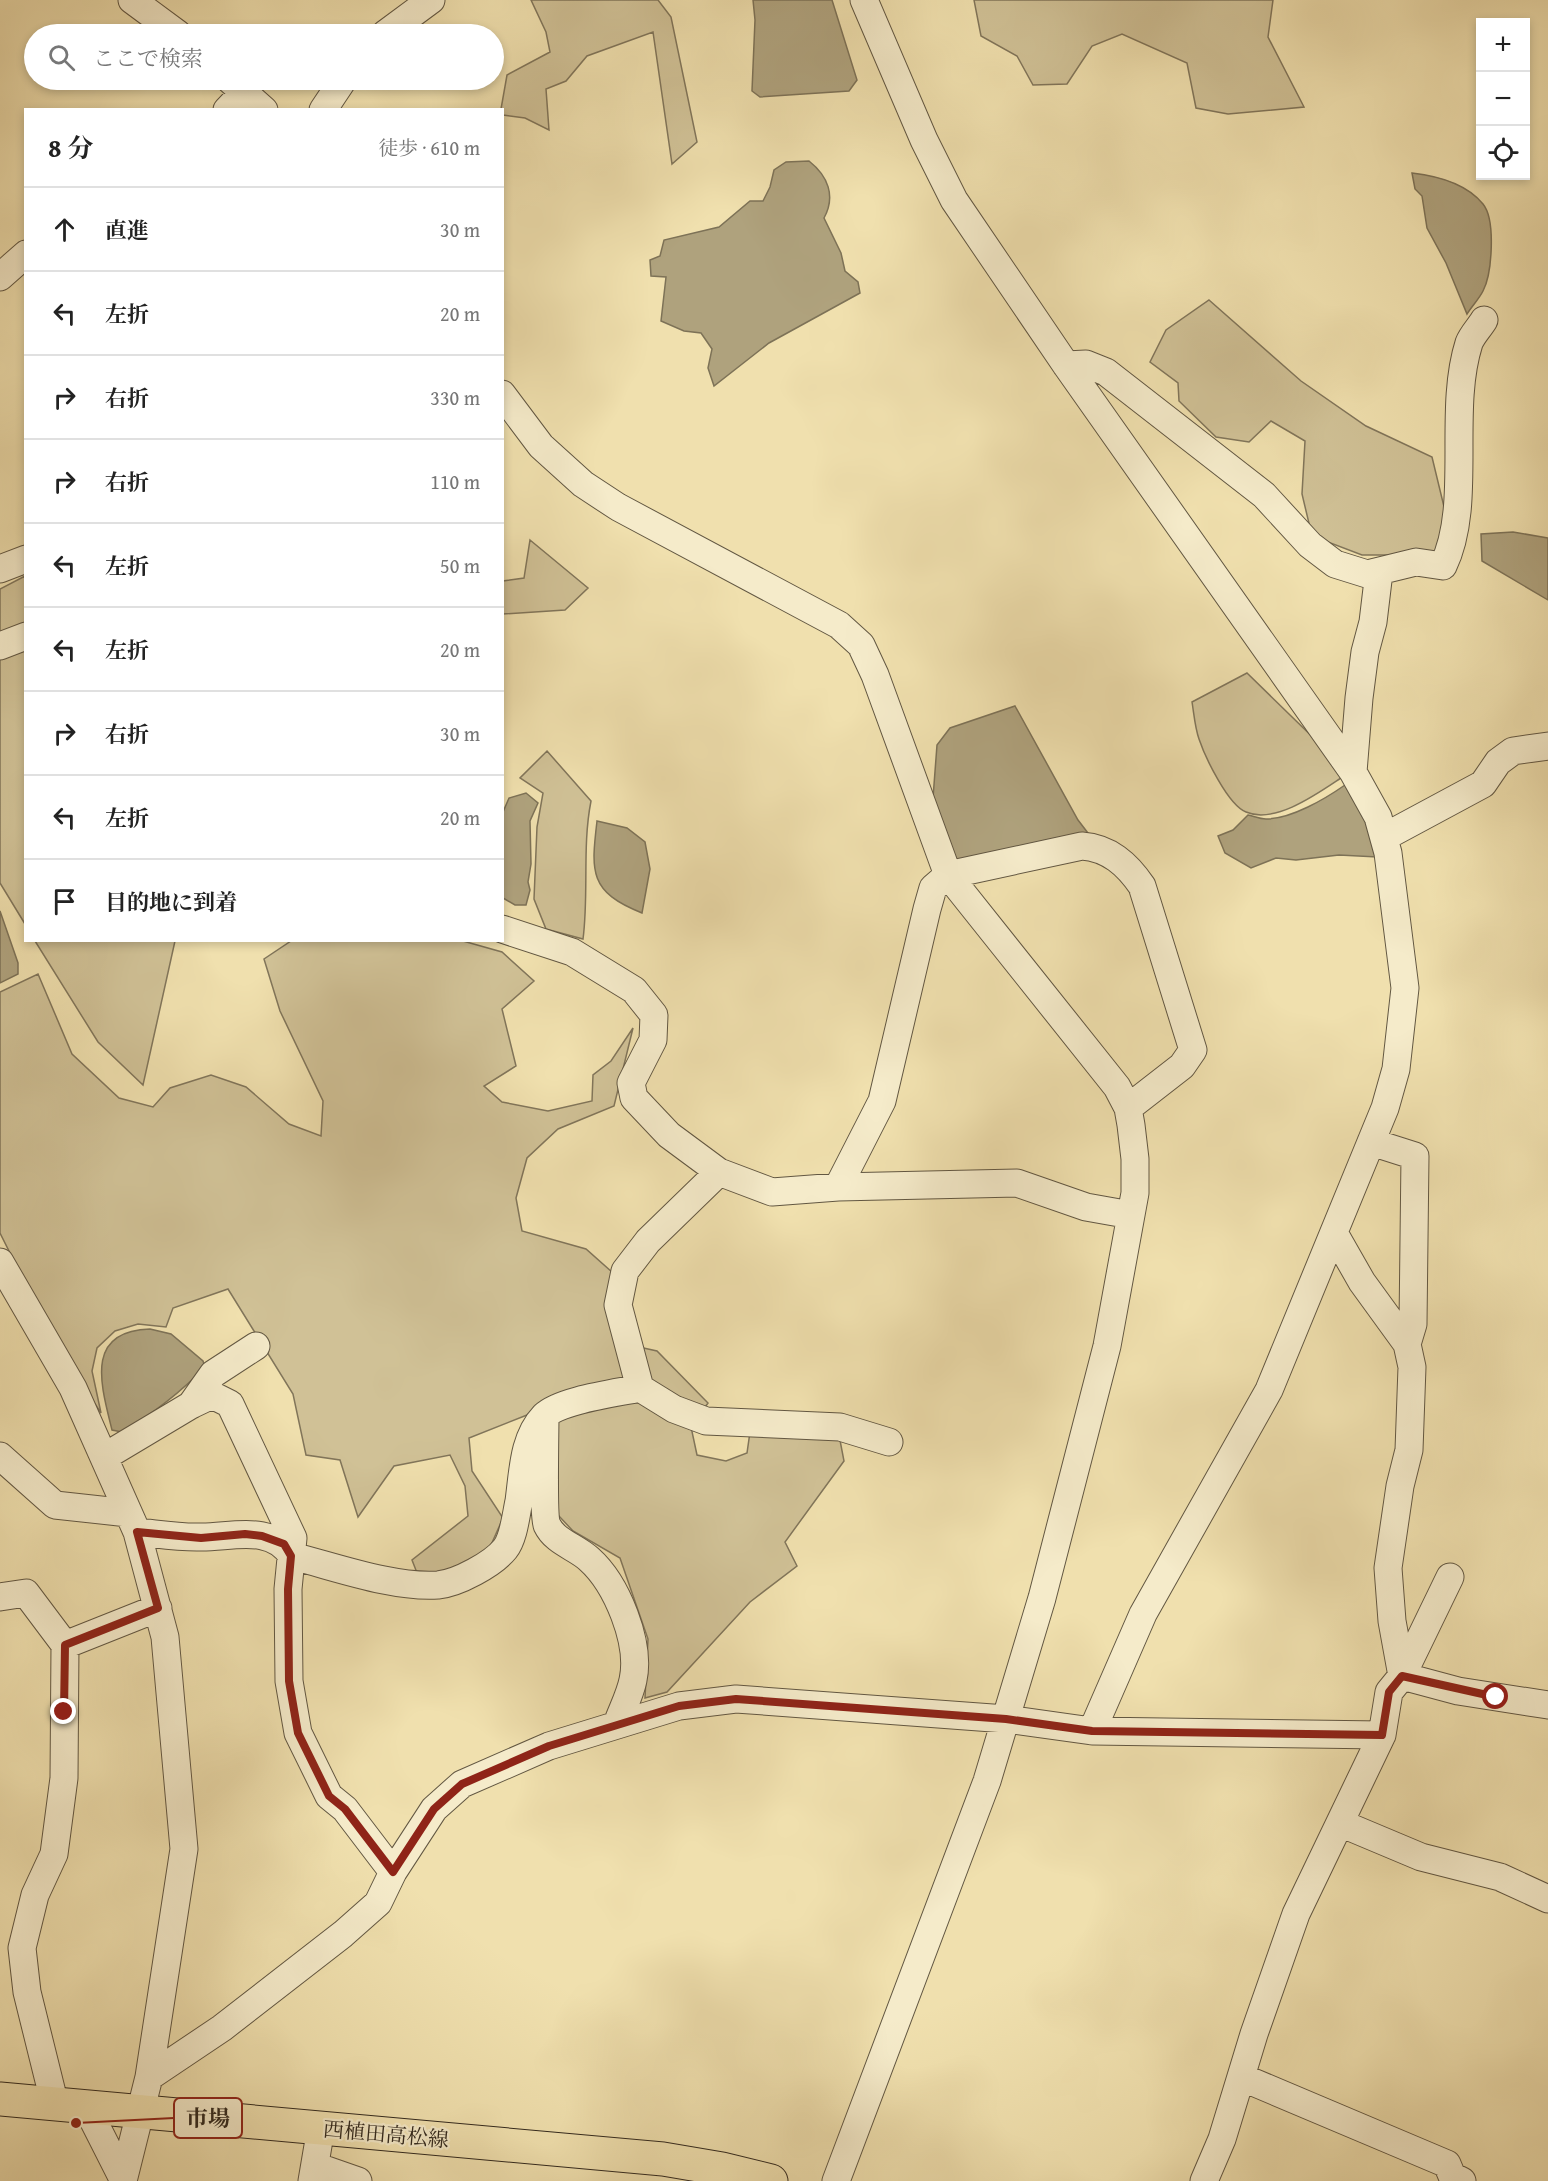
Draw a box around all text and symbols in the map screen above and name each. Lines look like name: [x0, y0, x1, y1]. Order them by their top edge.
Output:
map controls: [1476, 18, 1530, 180]
button: +: [1476, 18, 1530, 72]
search box: [24, 24, 504, 90]
icon: search: [45, 41, 78, 74]
text: ここで検索: [93, 42, 203, 74]
button: −: [1476, 72, 1530, 126]
button: locate: [1476, 126, 1530, 180]
text: 8 分: [48, 128, 93, 167]
text: 徒歩 · 610 m: [378, 133, 480, 162]
icon: ahead: [48, 213, 81, 246]
text: 直進: [105, 214, 149, 246]
text: 30 m: [440, 215, 480, 244]
icon: left: [48, 297, 81, 330]
text: 左折: [105, 298, 149, 330]
text: 20 m: [440, 299, 480, 328]
icon: right: [48, 381, 81, 414]
text: 右折: [105, 382, 149, 414]
text: 330 m: [430, 383, 480, 412]
icon: right: [48, 465, 81, 498]
text: 右折: [105, 466, 149, 498]
text: 110 m: [430, 467, 480, 496]
icon: left: [48, 549, 81, 582]
text: 左折: [105, 550, 149, 582]
text: 50 m: [440, 551, 480, 580]
icon: left: [48, 633, 81, 666]
text: 左折: [105, 634, 149, 666]
text: 20 m: [440, 635, 480, 664]
icon: right: [48, 717, 81, 750]
text: 右折: [105, 718, 149, 750]
text: 30 m: [440, 719, 480, 748]
icon: left: [48, 801, 81, 834]
text: 左折: [105, 802, 149, 834]
text: 20 m: [440, 803, 480, 832]
icon: arrive: [48, 885, 81, 918]
text: 目的地に到着: [105, 886, 237, 918]
route start: [1482, 1683, 1508, 1709]
route end: [50, 1698, 76, 1724]
callout: 市場: [174, 2098, 242, 2138]
text: 市場: [186, 2102, 230, 2134]
street label: 西植田高松線: [322, 2113, 450, 2155]

